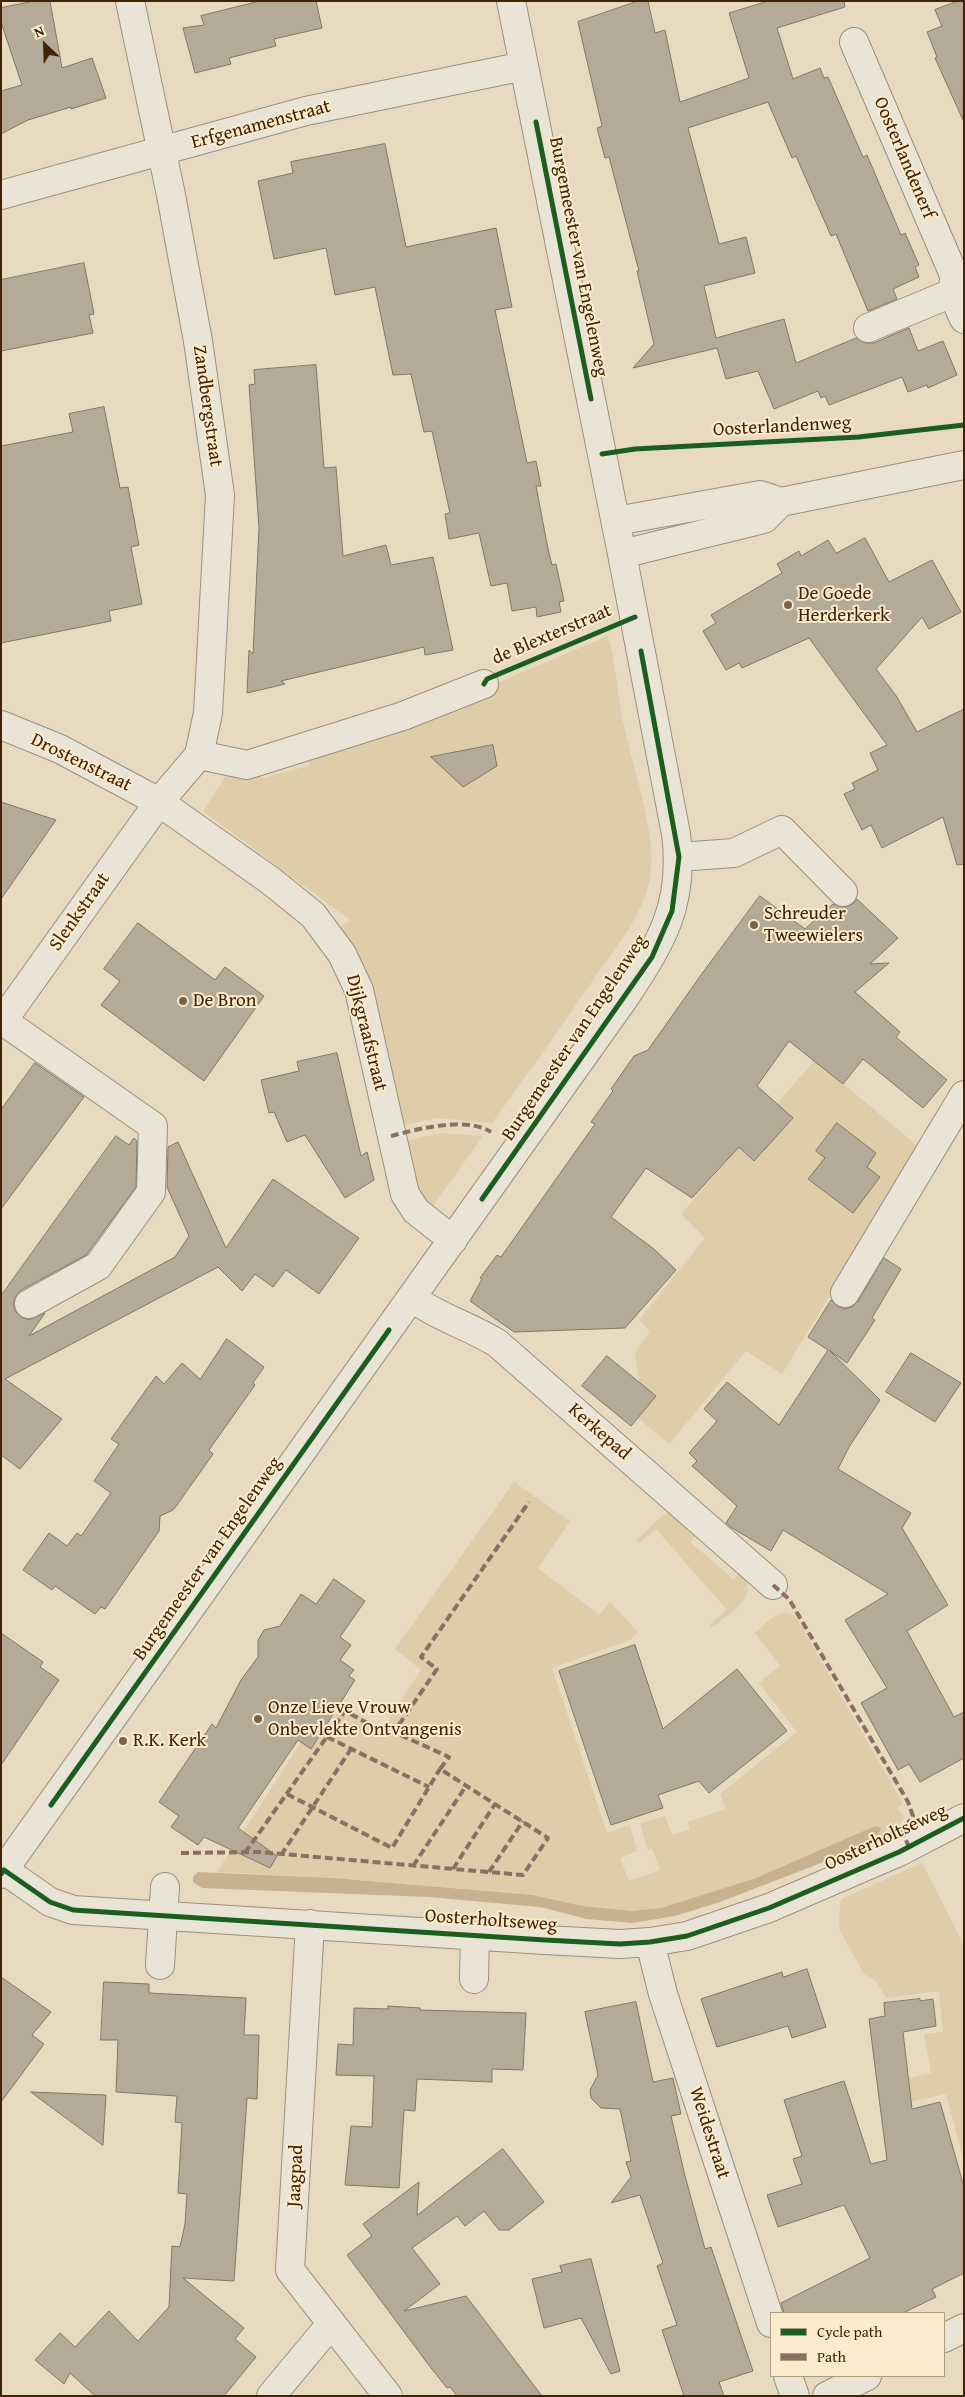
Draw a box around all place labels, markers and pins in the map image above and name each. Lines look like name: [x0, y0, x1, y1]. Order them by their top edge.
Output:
place label: De Goede Herderkerk: [798, 583, 890, 627]
marker: De Goede Herderkerk: [782, 599, 794, 611]
place label: Schreuder Tweewielers: [764, 903, 863, 947]
marker: Schreuder Tweewielers: [748, 919, 760, 931]
place label: De Bron: [193, 990, 256, 1012]
marker: De Bron: [177, 995, 189, 1007]
place label: Onze Lieve Vrouw Onbevlekte Ontvangenis: [268, 1697, 462, 1741]
marker: Onze Lieve Vrouw Onbevlekte Ontvangenis: [252, 1713, 264, 1725]
place label: R.K. Kerk: [133, 1730, 206, 1752]
marker: R.K. Kerk: [117, 1735, 129, 1747]

